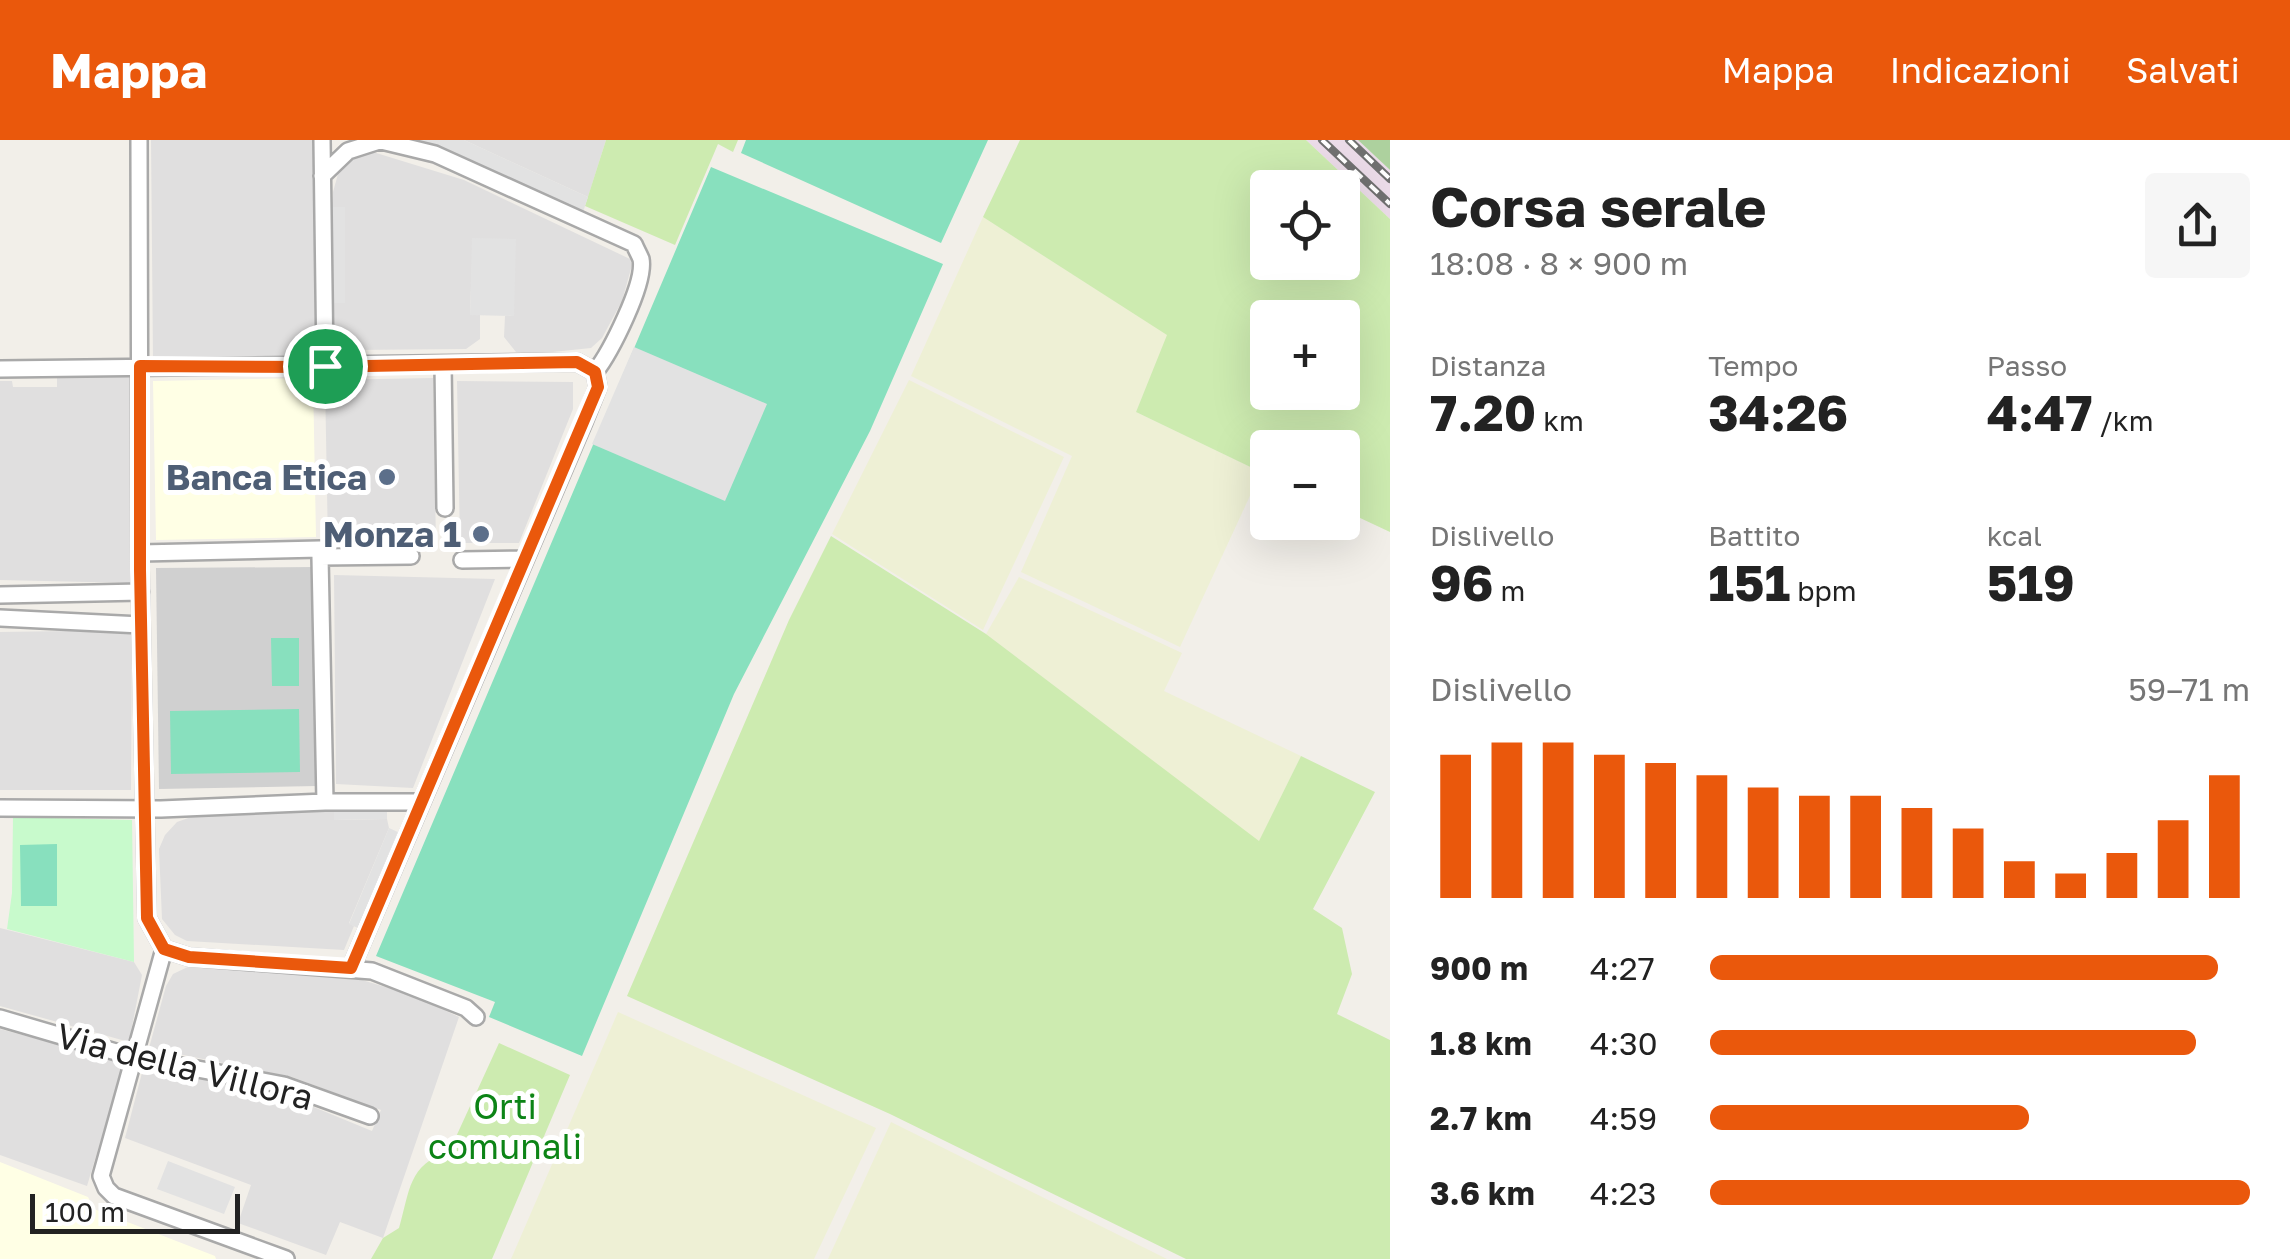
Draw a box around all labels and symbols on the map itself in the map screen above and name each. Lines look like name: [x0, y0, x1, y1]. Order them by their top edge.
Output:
pin: [283, 324, 368, 409]
place label: Banca Etica: [166, 456, 367, 498]
marker: Banca Etica: [376, 466, 398, 488]
place label: Monza 1: [323, 513, 461, 555]
marker: Monza 1: [470, 523, 492, 545]
street label: Via della Villora: [52, 1014, 318, 1118]
park label: Orti comunali: [428, 1085, 582, 1167]
scale bar: [30, 1189, 240, 1234]

